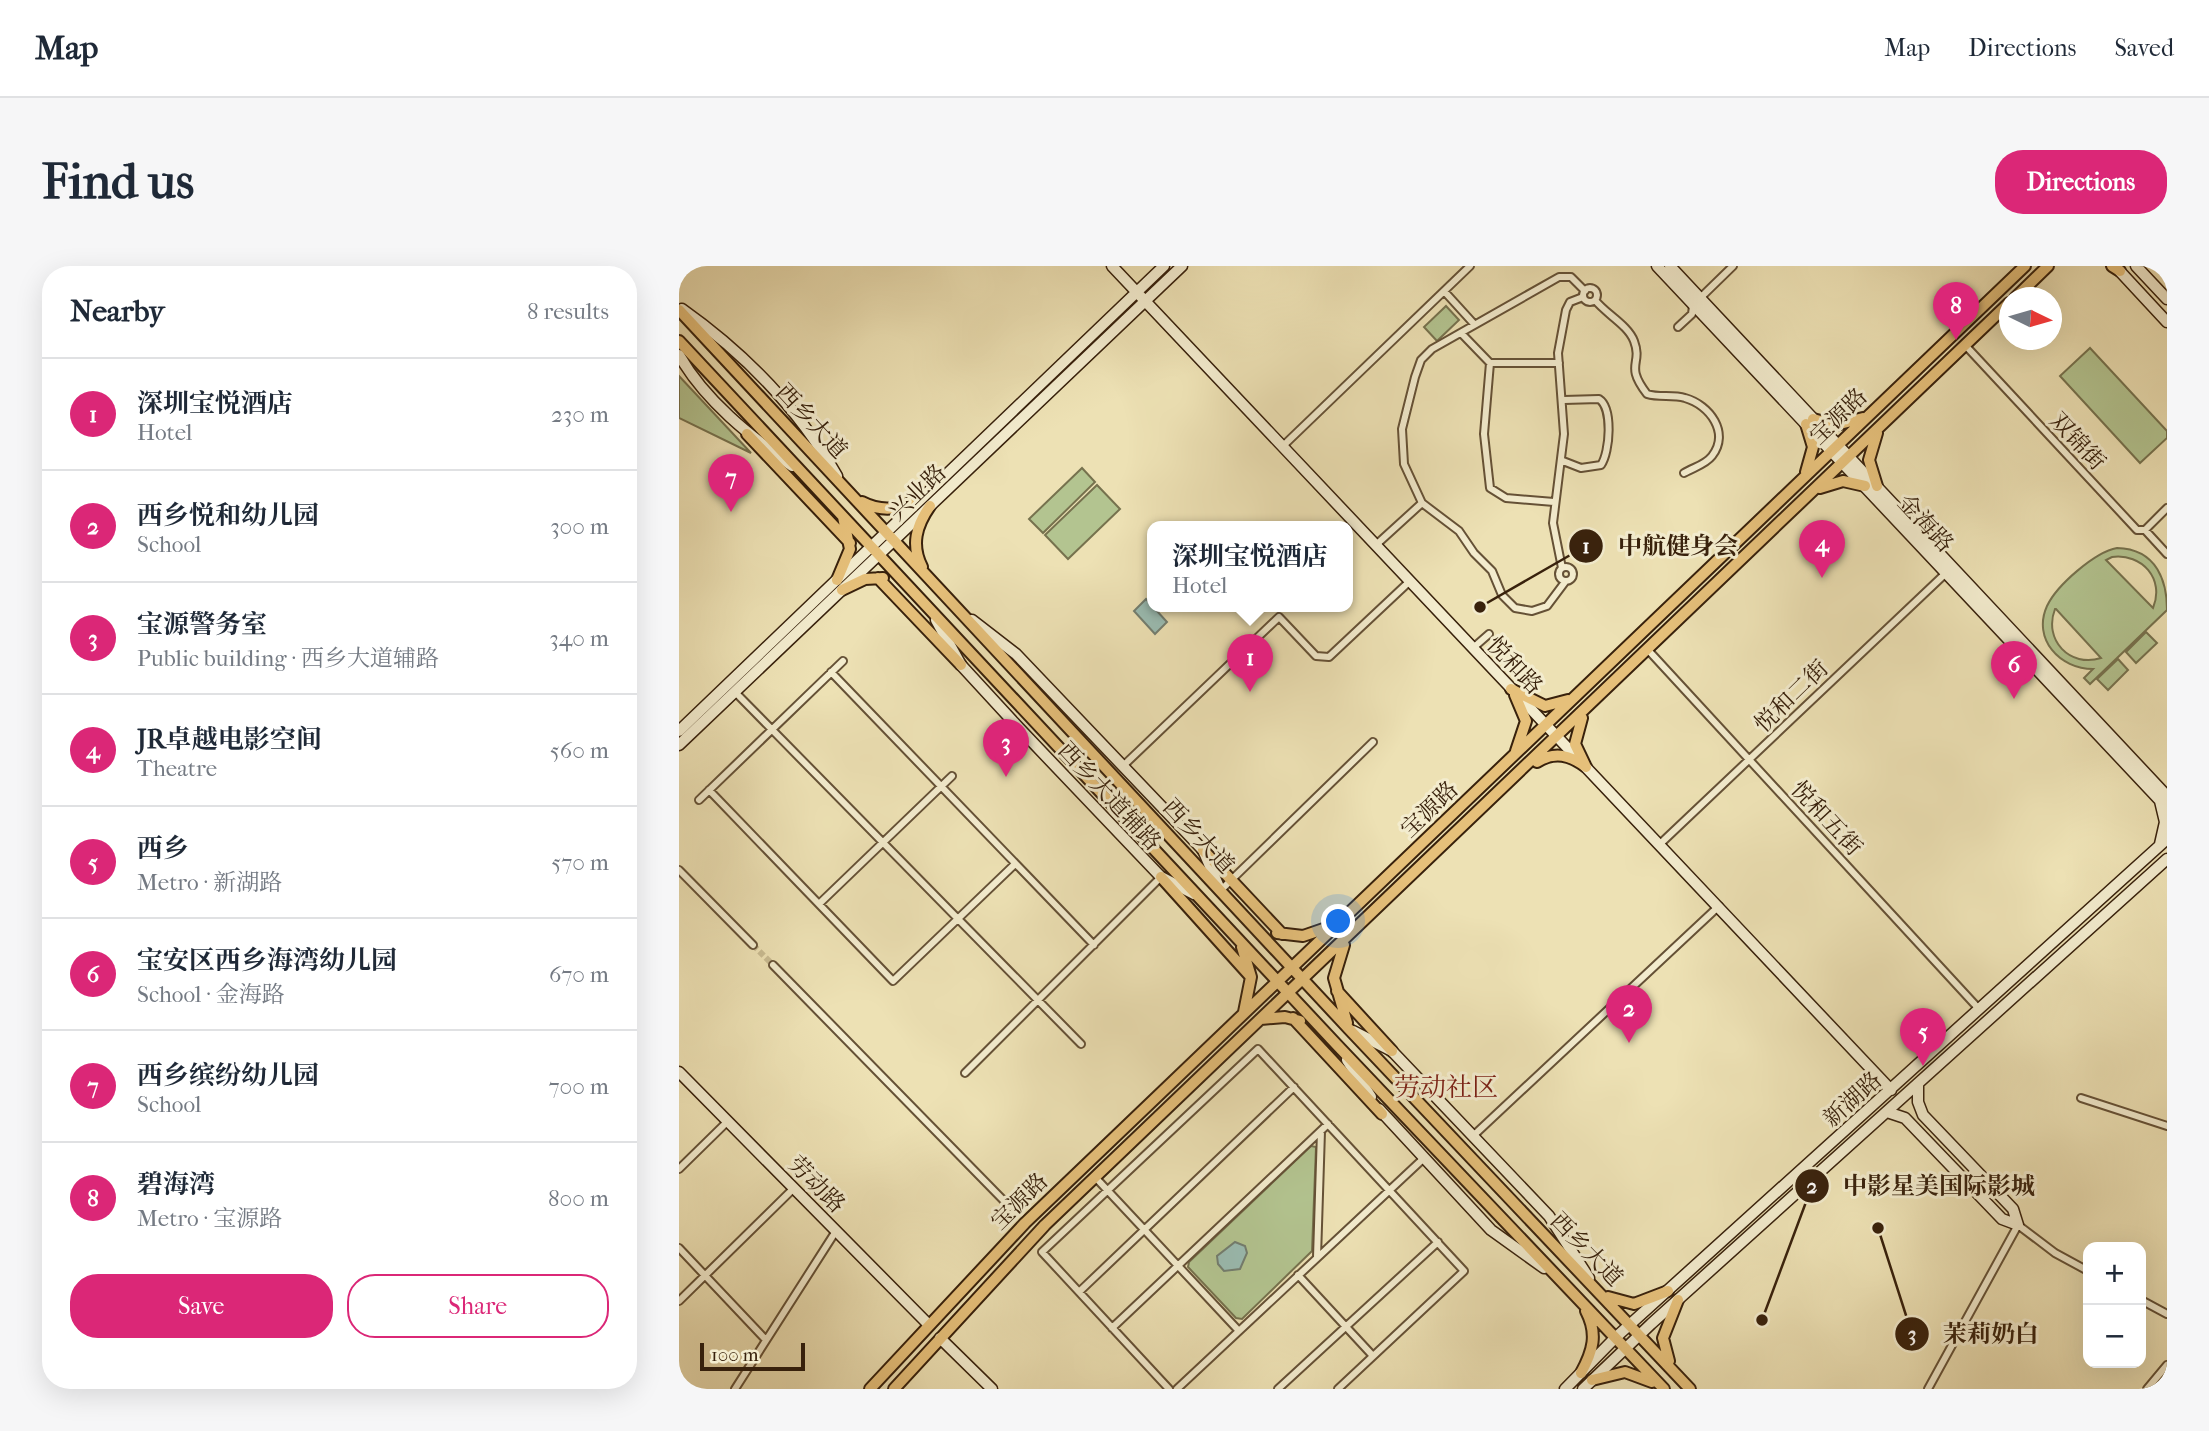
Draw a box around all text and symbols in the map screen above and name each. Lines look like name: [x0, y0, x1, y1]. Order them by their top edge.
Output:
text: Map: [35, 29, 98, 68]
text: Map: [1884, 34, 1930, 62]
text: Directions: [1968, 34, 2076, 62]
text: Saved: [2114, 34, 2174, 62]
button: Directions: [1995, 150, 2167, 214]
text: Find us: [42, 153, 194, 211]
pin: 8: [1933, 282, 1979, 340]
north arrow: [1999, 287, 2062, 350]
text: Nearby: [70, 294, 165, 329]
text: 8 results: [527, 298, 609, 325]
street label: 西乡大道: [770, 378, 853, 464]
street label: 宝源路: [1804, 383, 1873, 450]
text: 深圳宝悦酒店: [137, 388, 293, 419]
text: 1: [89, 401, 97, 428]
text: 230 m: [551, 401, 609, 428]
street label: 双锦街: [2044, 407, 2111, 476]
text: Hotel: [137, 419, 192, 446]
pin: 7: [708, 454, 754, 512]
street label: 兴业路: [883, 459, 952, 526]
street label: 金海路: [1892, 489, 1959, 558]
text: 西乡悦和幼儿园: [137, 500, 319, 531]
text: 2: [87, 513, 99, 540]
text: 300 m: [550, 513, 609, 540]
pin: 4: [1799, 520, 1845, 578]
popup: [1147, 521, 1353, 612]
callout: 中航健身会: [1569, 523, 1752, 568]
text: School: [137, 531, 201, 558]
text: 中航健身会: [1618, 532, 1738, 560]
text: 1: [1582, 534, 1590, 558]
text: 深圳宝悦酒店: [1172, 541, 1328, 572]
text: Hotel: [1172, 572, 1227, 599]
text: 宝源警务室: [137, 609, 267, 640]
text: 3: [88, 625, 98, 652]
text: 340 m: [549, 625, 609, 652]
street label: 悦和路: [1481, 631, 1548, 700]
pin: 1: [1227, 634, 1273, 692]
pin: 6: [1991, 641, 2037, 699]
text: Public building · 西乡大道辅路: [137, 645, 439, 672]
street label: 悦和二街: [1749, 655, 1834, 738]
pin: 3: [983, 719, 1029, 777]
text: JR卓越电影空间: [137, 724, 322, 755]
text: 4: [86, 737, 100, 764]
text: 560 m: [550, 737, 609, 764]
street label: 西乡大道辅路: [1053, 737, 1167, 856]
text: Theatre: [137, 755, 217, 782]
street label: 悦和五街: [1785, 775, 1868, 861]
street label: 宝源路: [1395, 776, 1464, 843]
street label: 西乡大道: [1157, 793, 1240, 879]
text: 西乡: [137, 833, 189, 864]
text: 5: [88, 849, 98, 876]
text: 570 m: [551, 849, 609, 876]
text: Metro · 新湖路: [137, 869, 282, 896]
your location: [1321, 904, 1355, 938]
text: 宝安区西乡海湾幼儿园: [137, 945, 397, 976]
text: 6: [87, 961, 99, 988]
text: 670 m: [549, 961, 609, 988]
text: School · 金海路: [137, 981, 285, 1008]
pin: 2: [1606, 985, 1652, 1043]
pin: 5: [1900, 1008, 1946, 1066]
text: 西乡缤纷幼儿园: [137, 1060, 319, 1091]
street label: 新湖路: [1818, 1066, 1887, 1132]
district label: 劳动社区: [1394, 1072, 1498, 1103]
text: 7: [87, 1073, 99, 1100]
text: 700 m: [549, 1073, 609, 1100]
text: School: [137, 1091, 201, 1118]
street label: 劳动路: [783, 1150, 851, 1218]
callout: 中影星美国际影城: [1794, 1163, 2049, 1208]
street label: 宝源路: [985, 1167, 1053, 1235]
text: 碧海湾: [137, 1169, 215, 1200]
text: 中影星美国际影城: [1843, 1172, 2035, 1200]
text: 2: [1807, 1174, 1818, 1198]
text: 8: [87, 1185, 99, 1212]
text: 800 m: [548, 1185, 609, 1212]
text: Metro · 宝源路: [137, 1205, 282, 1232]
street label: 西乡大道: [1545, 1207, 1628, 1292]
map controls: [2083, 1242, 2146, 1368]
button: +: [2083, 1242, 2146, 1305]
button: Save: [70, 1274, 333, 1338]
button: Share: [347, 1274, 609, 1338]
button: −: [2083, 1305, 2146, 1368]
callout: 茉莉奶白: [1894, 1311, 2053, 1356]
text: 茉莉奶白: [1943, 1320, 2039, 1348]
text: 3: [1908, 1322, 1916, 1346]
scale bar: [700, 1340, 805, 1372]
text: 100 m: [711, 1344, 759, 1366]

